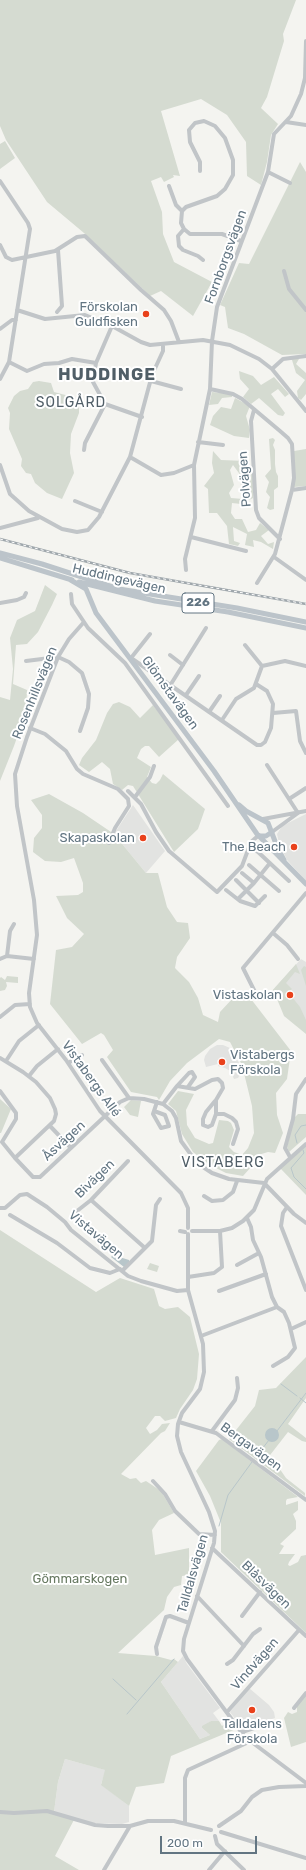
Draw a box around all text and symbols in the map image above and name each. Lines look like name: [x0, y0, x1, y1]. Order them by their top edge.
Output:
street label: Fornborgsvägen: [202, 208, 250, 306]
place label: Förskolan Guldfisken: [75, 299, 138, 330]
marker: Förskolan Guldfisken: [141, 309, 151, 319]
district label: HUDDINGE: [58, 365, 156, 385]
district label: SOLGÅRD: [36, 395, 106, 411]
street label: Polvägen: [235, 451, 255, 507]
street label: Huddingevägen: [71, 561, 167, 597]
road number: 226: [182, 593, 214, 613]
street label: Rosenhillsvägen: [9, 644, 61, 742]
street label: Glömstavägen: [138, 653, 202, 733]
place label: Skapaskolan: [60, 830, 135, 846]
marker: Skapaskolan: [138, 833, 148, 843]
place label: The Beach: [222, 839, 286, 855]
marker: The Beach: [289, 842, 299, 852]
place label: Vistaskolan: [213, 987, 282, 1003]
marker: Vistaskolan: [285, 990, 295, 1000]
street label: Vistabergs Allé: [58, 1038, 124, 1120]
place label: Vistabergs Förskola: [230, 1047, 295, 1078]
marker: Vistabergs Förskola: [217, 1057, 227, 1067]
street label: Åsvägen: [39, 1118, 89, 1164]
district label: VISTABERG: [181, 1155, 265, 1171]
street label: Bivägen: [72, 1156, 118, 1202]
street label: Vistavägen: [65, 1207, 127, 1263]
street label: Bergavägen: [217, 1419, 285, 1475]
street label: Talldalsvägen: [174, 1533, 212, 1615]
street label: Blåsvägen: [238, 1558, 294, 1612]
park label: Gömmarskogen: [33, 1571, 127, 1587]
street label: Vindvägen: [228, 1635, 282, 1693]
marker: Talldalens Förskola: [247, 1705, 257, 1715]
place label: Talldalens Förskola: [222, 1716, 282, 1747]
scale bar: [162, 1828, 259, 1854]
text: 200 m: [167, 1836, 203, 1850]

